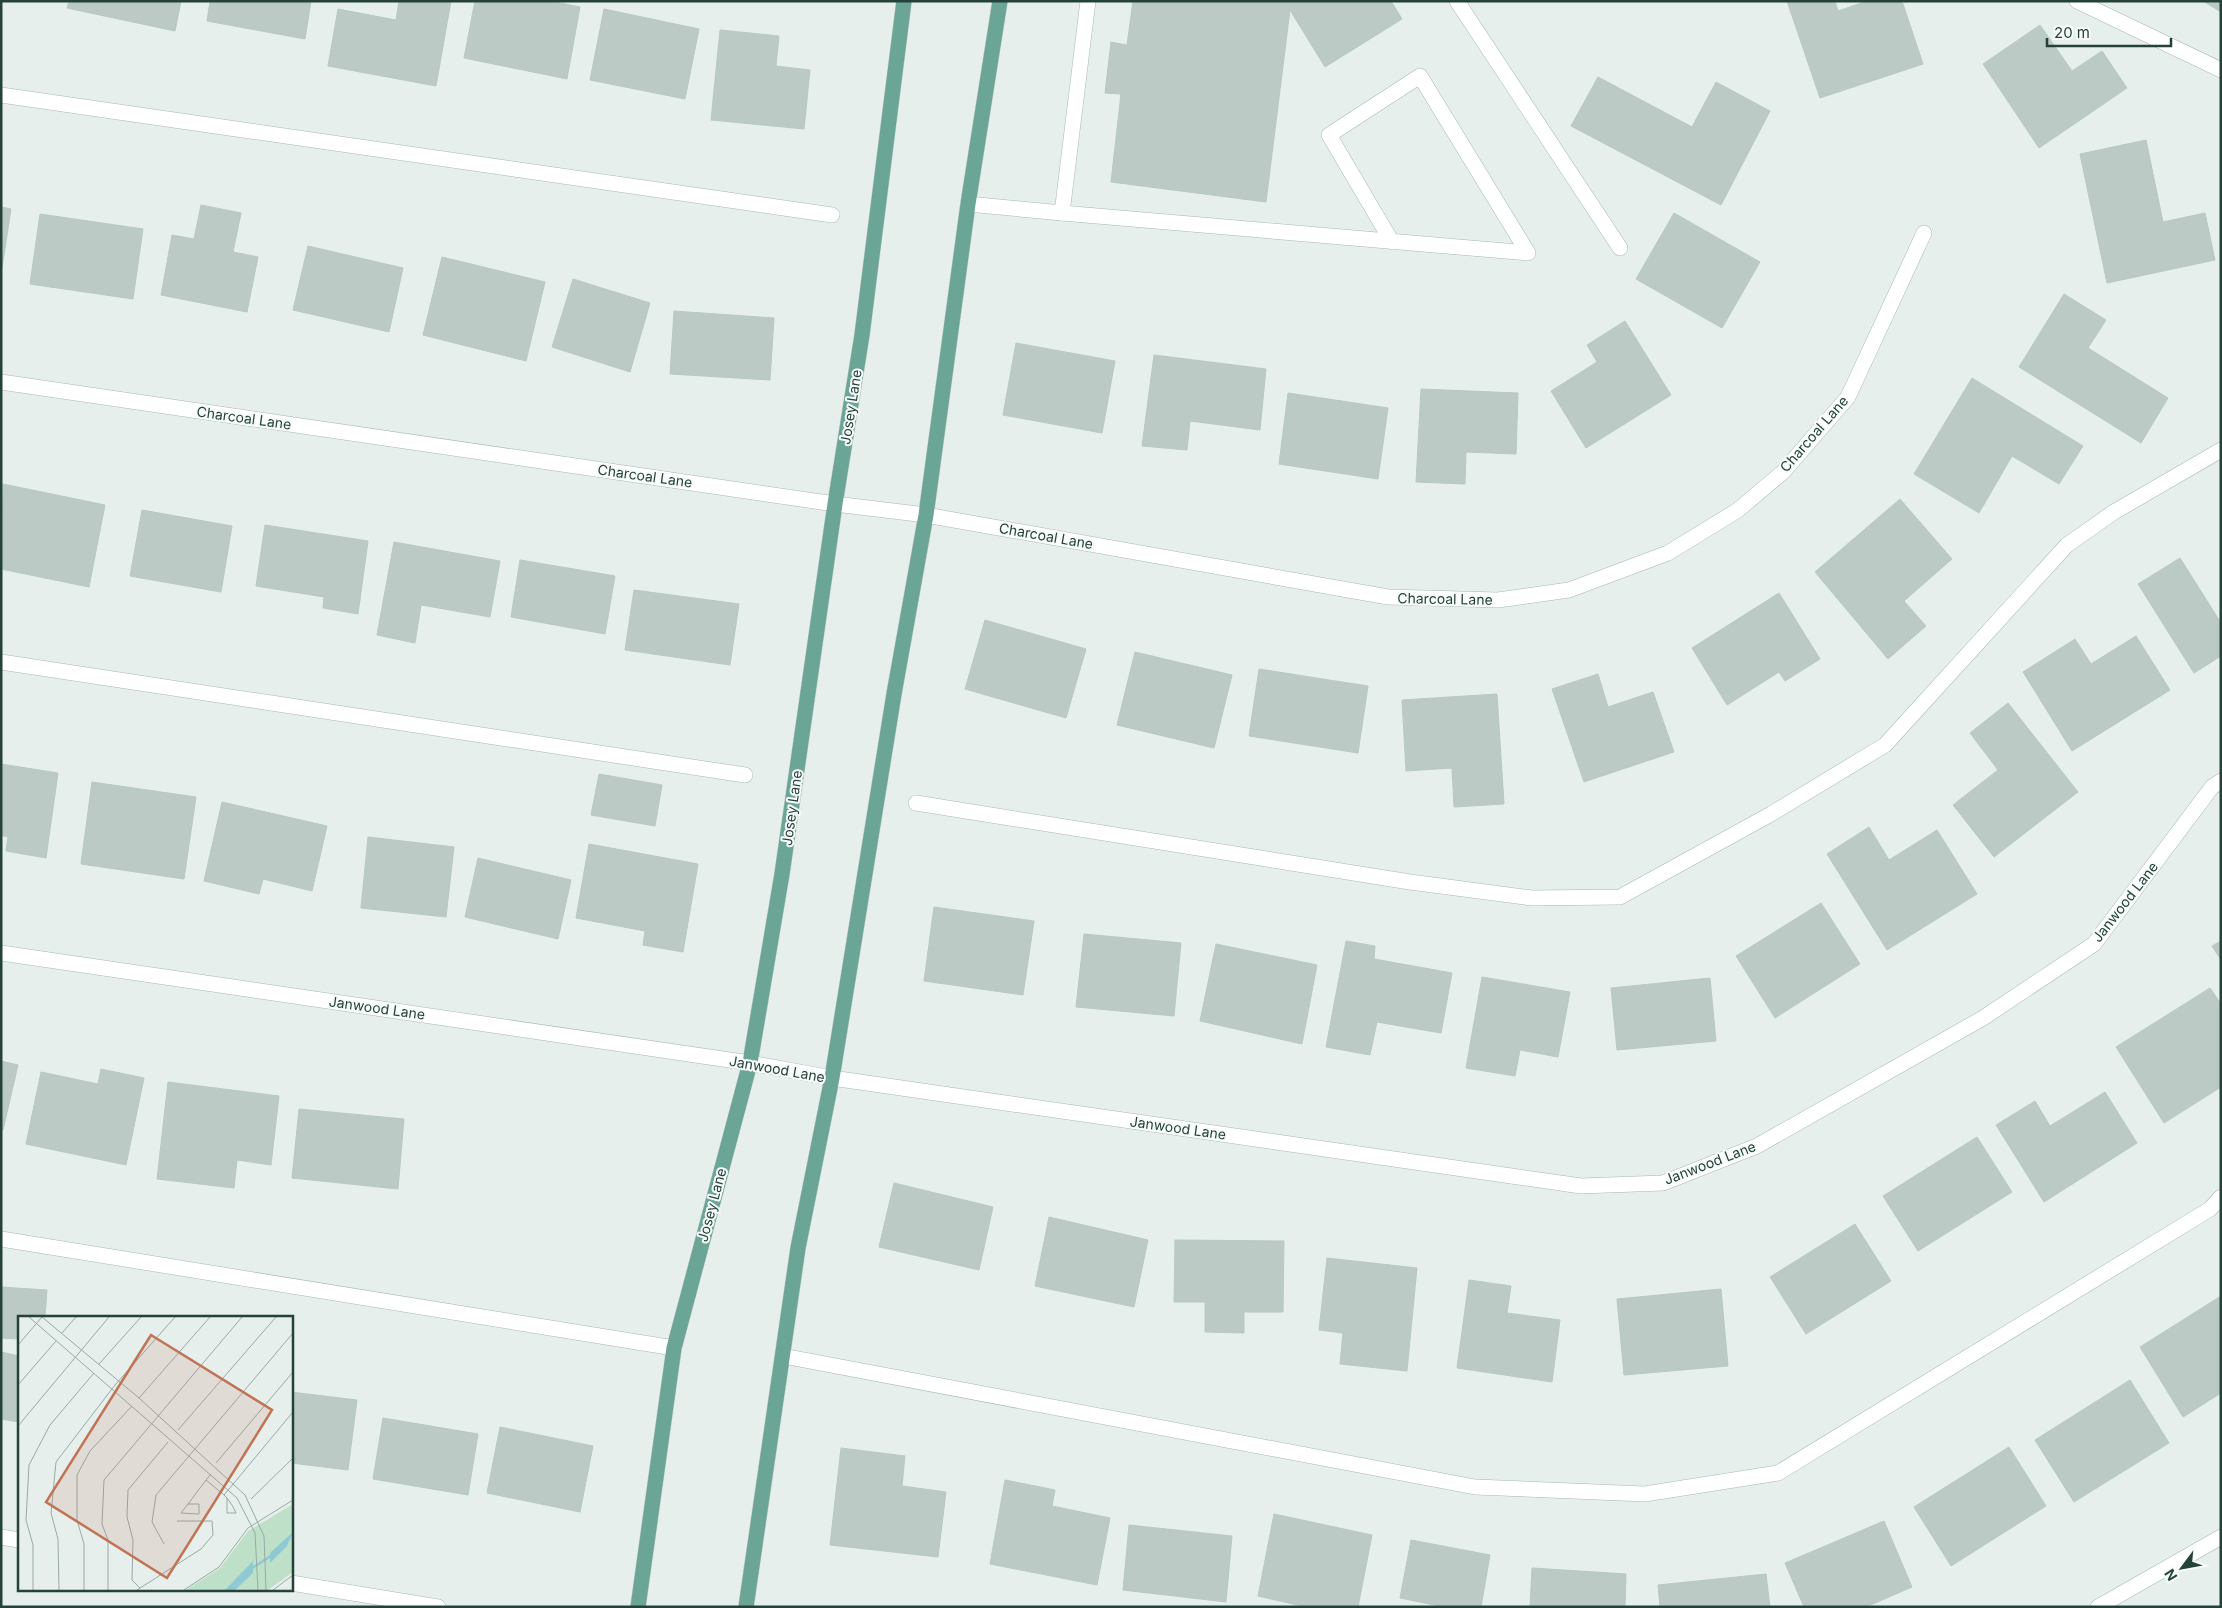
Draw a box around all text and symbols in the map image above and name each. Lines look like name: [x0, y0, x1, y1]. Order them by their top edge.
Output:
scale bar: [2047, 15, 2171, 47]
text: 20 m: [2054, 23, 2090, 42]
street label: Josey Lane: [836, 368, 865, 446]
street label: Charcoal Lane: [1776, 392, 1851, 475]
street label: Charcoal Lane: [196, 402, 292, 433]
street label: Charcoal Lane: [597, 460, 693, 491]
street label: Charcoal Lane: [998, 519, 1095, 552]
street label: Charcoal Lane: [1397, 589, 1493, 608]
street label: Josey Lane: [778, 769, 805, 847]
street label: Janwood Lane: [2088, 858, 2161, 945]
street label: Janwood Lane: [328, 992, 426, 1023]
street label: Janwood Lane: [728, 1052, 826, 1085]
street label: Janwood Lane: [1129, 1112, 1227, 1143]
street label: Janwood Lane: [1662, 1137, 1758, 1188]
street label: Josey Lane: [694, 1166, 730, 1244]
inset map: [18, 1316, 292, 1590]
north arrow: [2157, 1543, 2207, 1593]
text: N: [2161, 1566, 2181, 1584]

